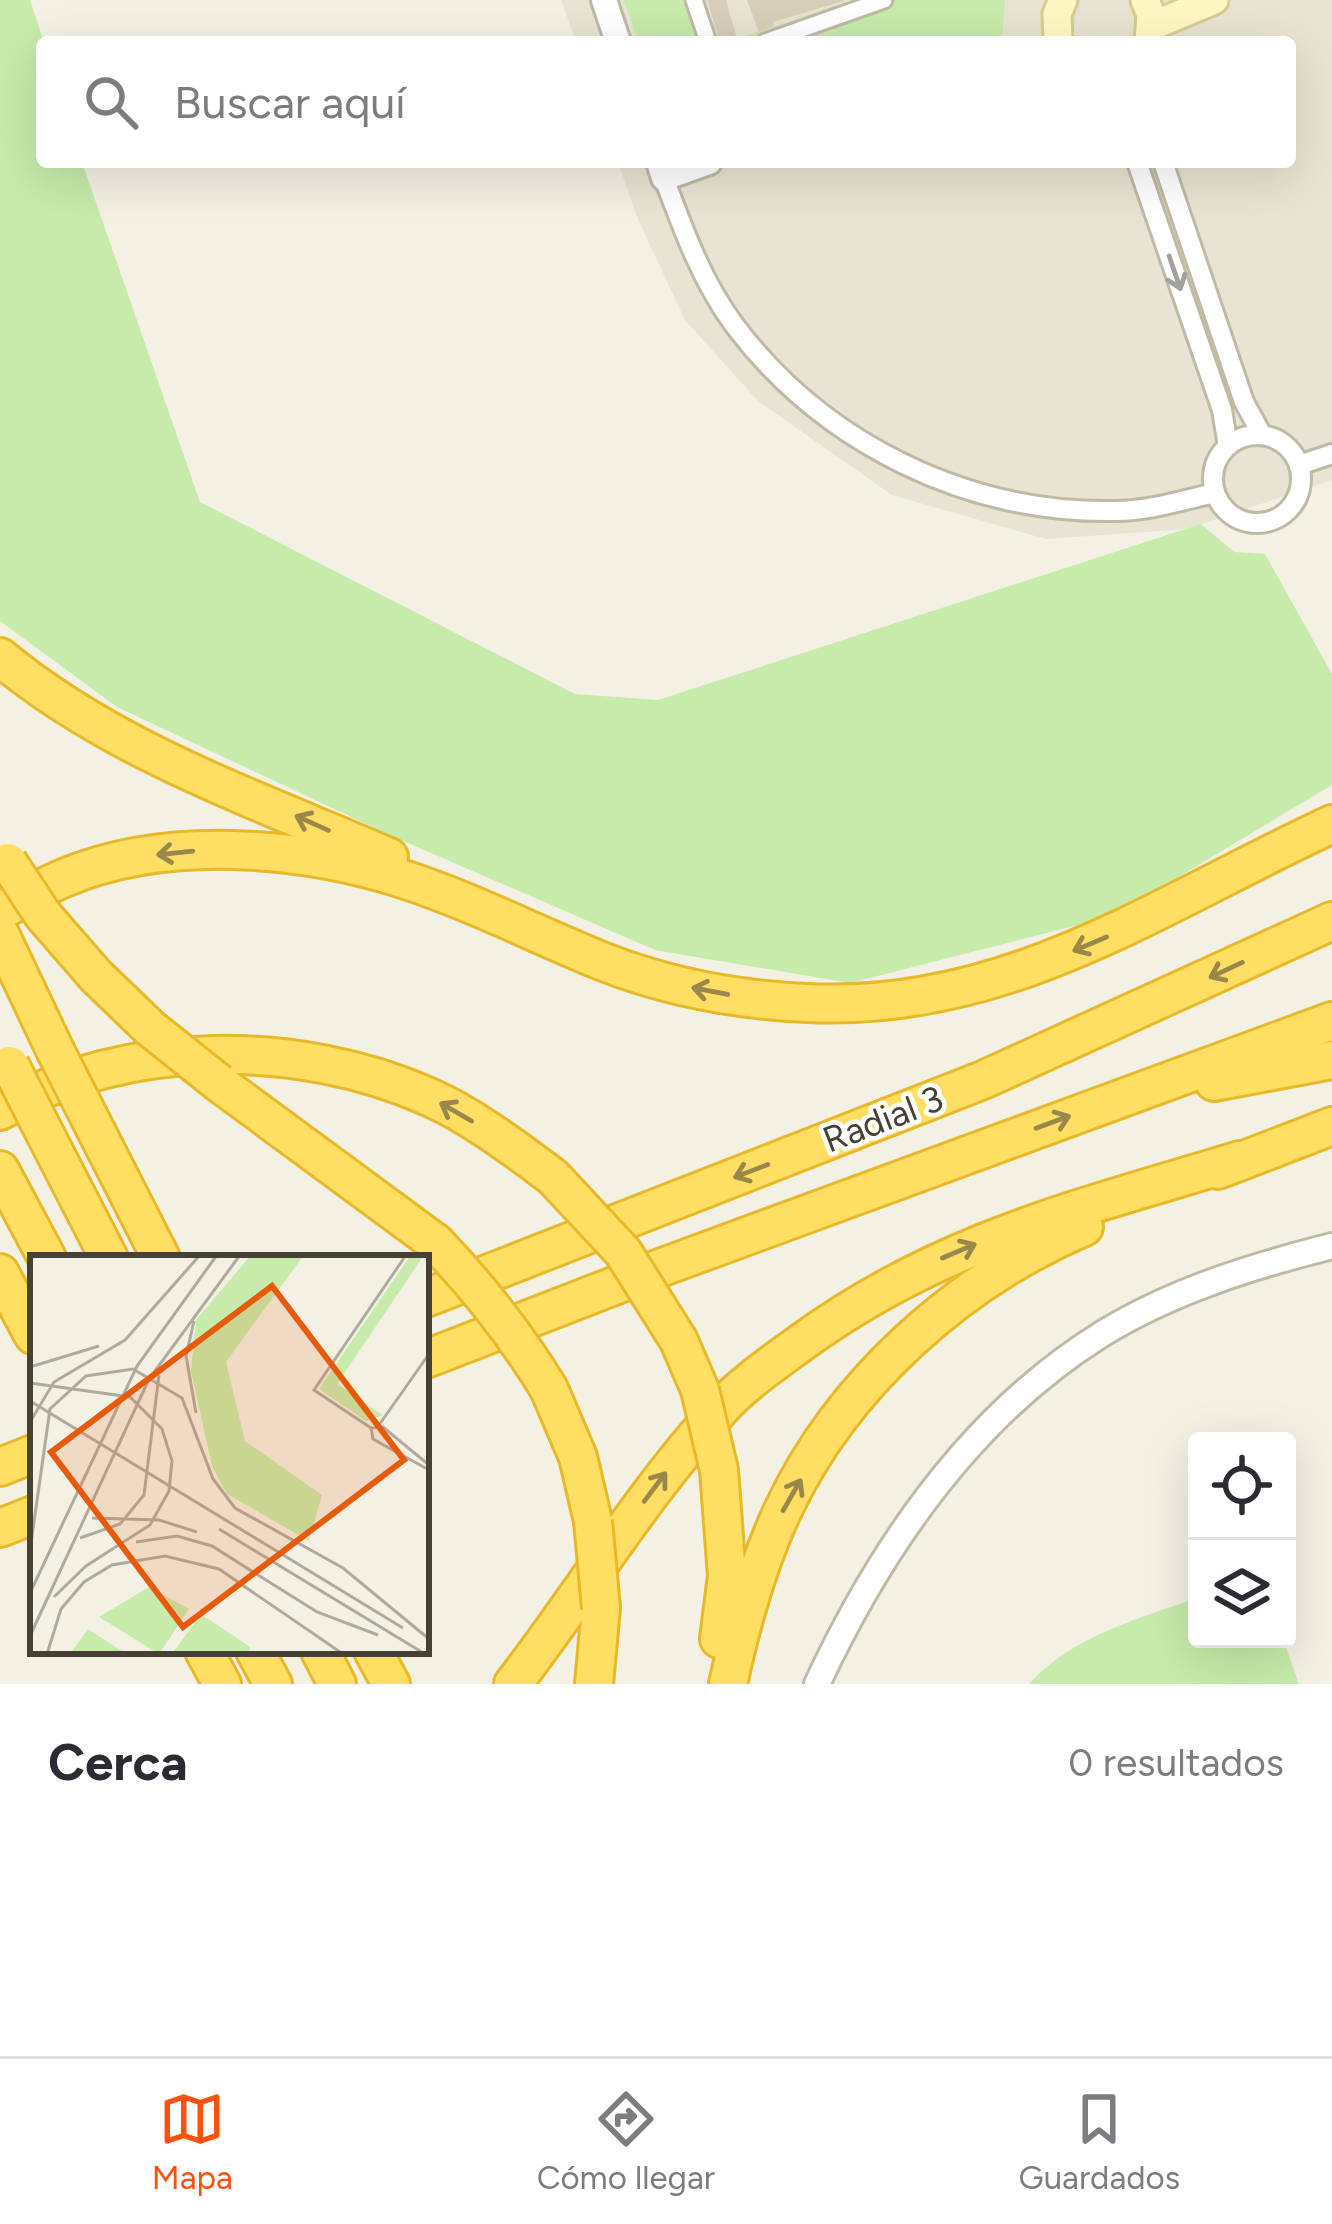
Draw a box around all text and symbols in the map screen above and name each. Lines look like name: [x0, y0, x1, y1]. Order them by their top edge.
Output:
search box: [36, 36, 1296, 168]
icon: search: [78, 69, 144, 135]
text: Buscar aquí: [174, 75, 406, 129]
one-way arrow: [1166, 253, 1187, 290]
one-way arrow: [295, 811, 331, 833]
one-way arrow: [156, 842, 195, 865]
one-way arrow: [1073, 935, 1110, 956]
one-way arrow: [1209, 960, 1245, 982]
one-way arrow: [691, 979, 730, 1001]
street label: Radial 3: [817, 1077, 949, 1161]
one-way arrow: [439, 1100, 474, 1123]
one-way arrow: [1034, 1109, 1071, 1131]
one-way arrow: [733, 1162, 770, 1183]
one-way arrow: [940, 1239, 977, 1260]
inset map: [30, 1255, 429, 1654]
map controls: [1188, 1432, 1296, 1648]
button: locate: [1188, 1432, 1296, 1540]
one-way arrow: [642, 1472, 668, 1504]
one-way arrow: [781, 1478, 805, 1513]
button: layers: [1188, 1540, 1296, 1648]
text: Cerca: [48, 1732, 188, 1793]
text: 0 resultados: [1068, 1739, 1284, 1786]
tab: Mapa: [152, 2086, 233, 2197]
tab: Cómo llegar: [537, 2086, 715, 2197]
tab: Guardados: [1019, 2086, 1180, 2197]

